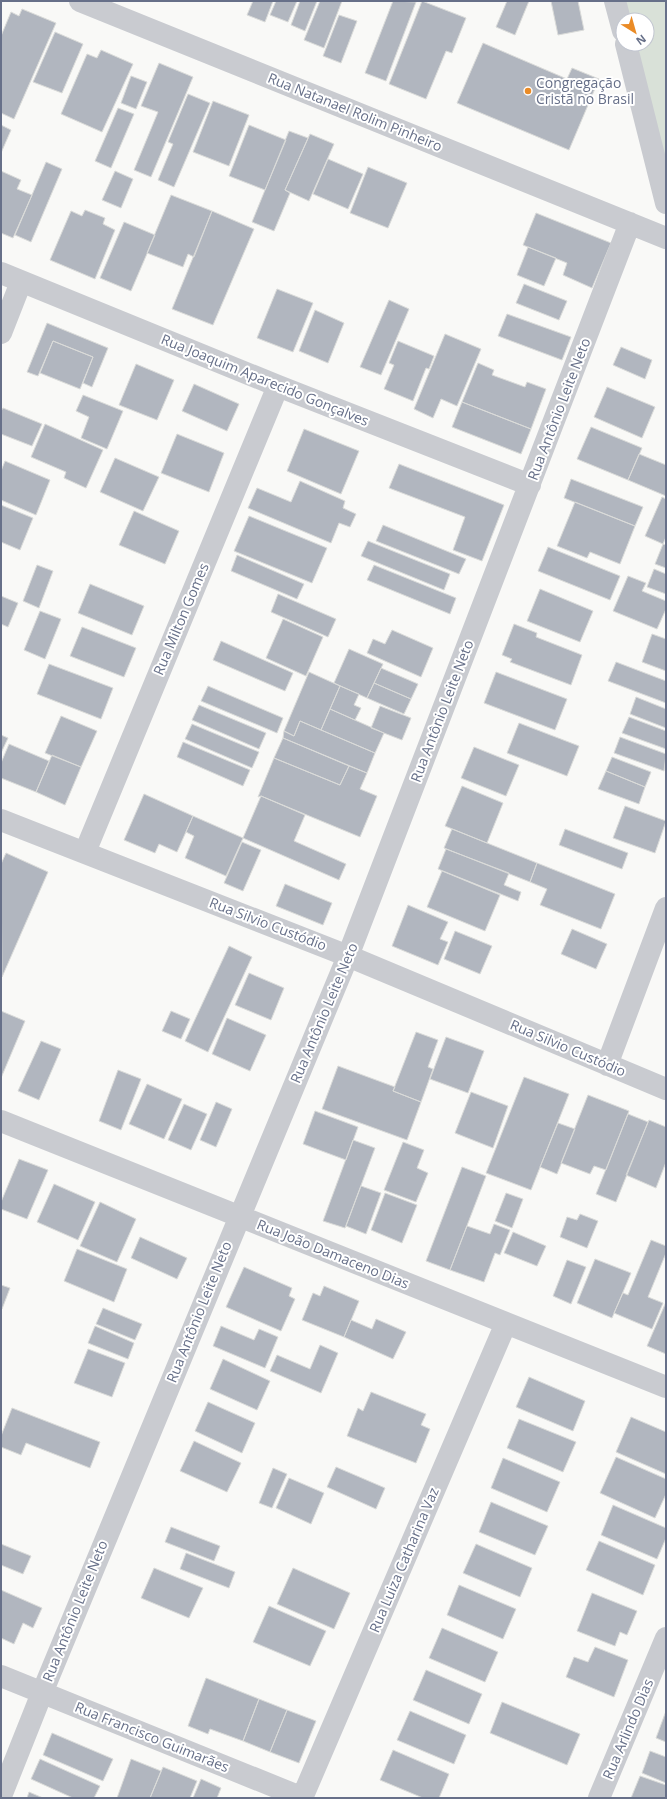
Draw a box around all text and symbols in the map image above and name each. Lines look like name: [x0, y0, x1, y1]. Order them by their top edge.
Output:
north arrow: [615, 12, 655, 52]
text: N: [633, 32, 649, 49]
street label: Rua Natanael Rolim Pinheiro: [265, 68, 445, 155]
place label: Congregação Cristã no Brasil: [536, 73, 634, 108]
marker: Congregação Cristã no Brasil: [523, 86, 533, 96]
street label: Rua Joaquim Aparecido Gonçalves: [159, 329, 372, 430]
street label: Rua Antônio Leite Neto: [523, 335, 594, 483]
street label: Rua Milton Gomes: [148, 560, 213, 678]
street label: Rua Antônio Leite Neto: [406, 637, 477, 785]
street label: Rua Silvio Custódio: [207, 892, 329, 955]
street label: Rua Antônio Leite Neto: [285, 940, 362, 1086]
street label: Rua Silvio Custódio: [507, 1015, 629, 1081]
street label: Rua João Damaceno Dias: [254, 1214, 412, 1293]
street label: Rua Antônio Leite Neto: [162, 1238, 236, 1385]
street label: Rua Luiza Catharina Vaz: [364, 1484, 443, 1635]
street label: Rua Antônio Leite Neto: [38, 1537, 112, 1684]
street label: Rua Arlindo Dias: [598, 1675, 657, 1782]
street label: Rua Francisco Guimarães: [72, 1697, 232, 1776]

